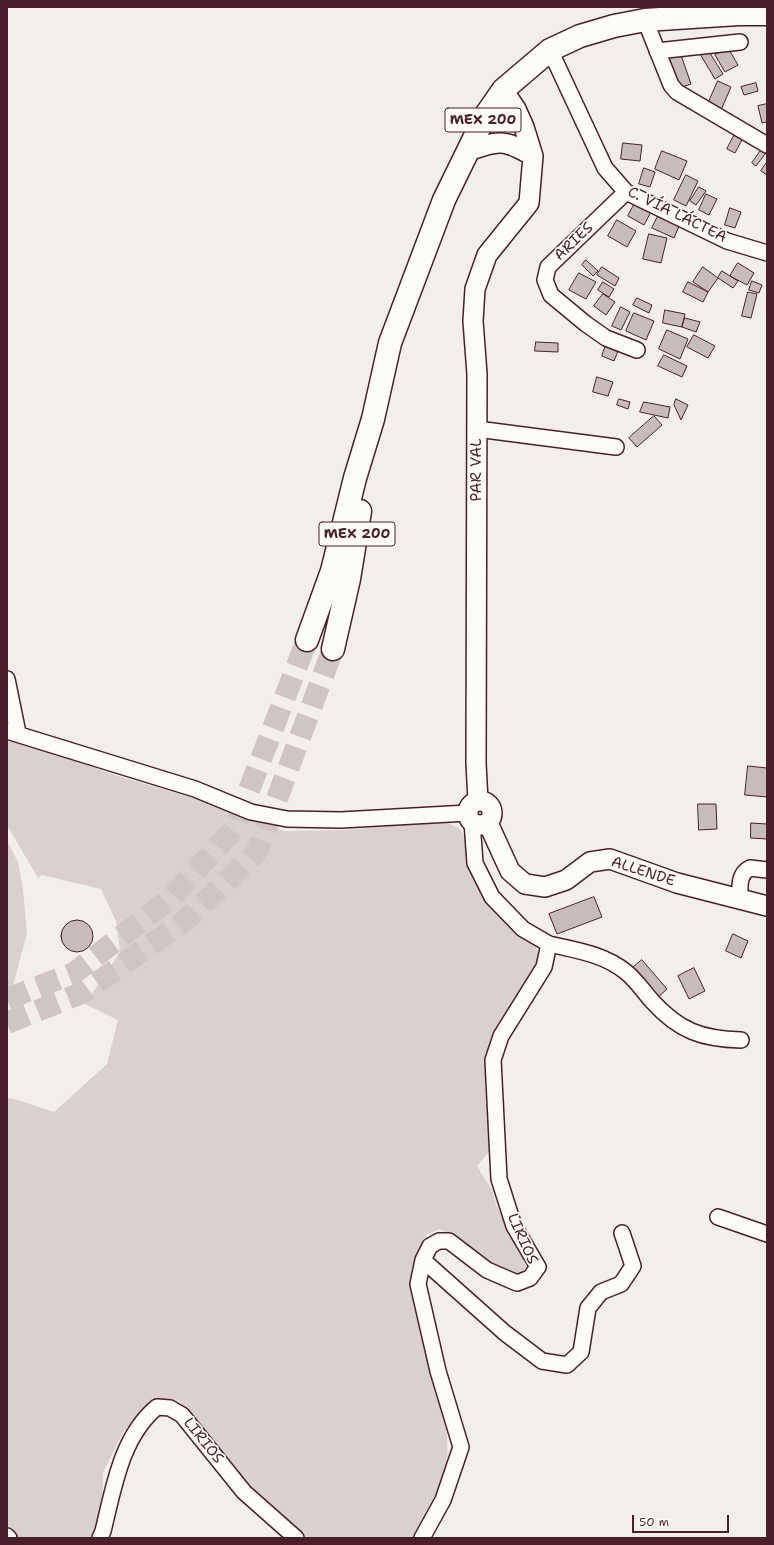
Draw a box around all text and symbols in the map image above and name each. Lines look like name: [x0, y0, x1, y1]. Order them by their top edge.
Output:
road number: MEX 200: [445, 108, 521, 132]
street label: C. VÍA LÁCTEA: [625, 183, 729, 247]
street label: ARIES: [551, 219, 597, 265]
street label: PAR VAL: [468, 439, 486, 501]
road number: MEX 200: [319, 522, 395, 546]
street label: ALLENDE: [609, 853, 677, 891]
street label: LIRIOS: [503, 1211, 541, 1267]
street label: LIRIOS: [179, 1414, 227, 1468]
scale bar: [634, 1507, 731, 1533]
text: 50 m: [639, 1514, 669, 1530]

